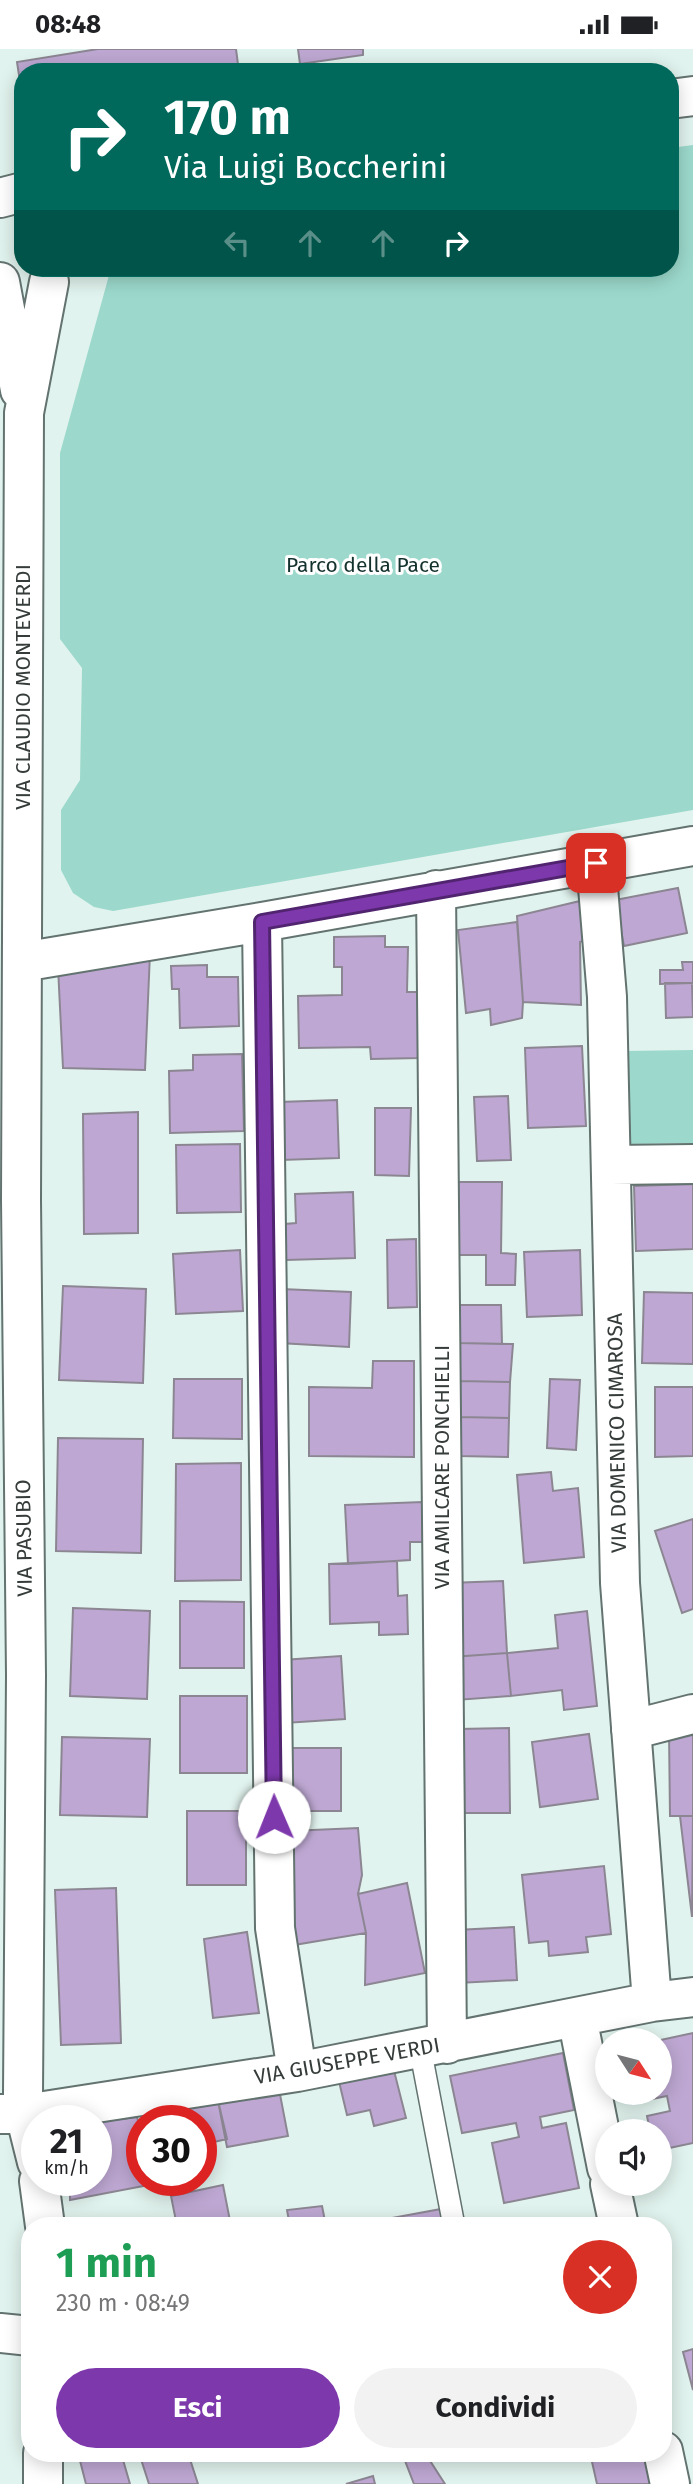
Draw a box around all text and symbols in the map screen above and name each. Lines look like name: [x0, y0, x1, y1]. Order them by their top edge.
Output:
text: 08:48: [35, 9, 101, 40]
text: 170 m: [164, 88, 291, 147]
icon: right: [49, 91, 140, 182]
text: Via Luigi Boccherini: [164, 148, 447, 186]
icon: left: [218, 224, 256, 262]
icon: ahead: [291, 224, 329, 262]
icon: ahead: [364, 224, 402, 262]
icon: right: [437, 224, 475, 262]
park label: Parco della Pace: [286, 552, 440, 578]
street label: VIA CLAUDIO MONTEVERDI: [10, 564, 36, 810]
pin: [566, 833, 626, 893]
icon: arrive: [577, 844, 615, 882]
street label: VIA DOMENICO CIMAROSA: [602, 1313, 632, 1553]
street label: VIA AMILCARE PONCHIELLI: [429, 1345, 455, 1589]
street label: VIA PASUBIO: [10, 1479, 38, 1597]
position arrow: [237, 1780, 311, 1854]
north arrow: [595, 2028, 672, 2105]
map controls: [595, 2028, 672, 2196]
street label: VIA GIUSEPPE VERDI: [252, 2032, 442, 2090]
speed limit sign: 30: [126, 2105, 217, 2196]
button: sound: [595, 2119, 672, 2196]
text: 21: [50, 2120, 83, 2162]
text: km/h: [44, 2157, 89, 2179]
text: 1 min: [56, 2238, 157, 2288]
button: close: [563, 2240, 637, 2314]
text: 230 m · 08:49: [56, 2289, 190, 2317]
button: Esci: [56, 2368, 340, 2448]
button: Condividi: [354, 2368, 637, 2448]

